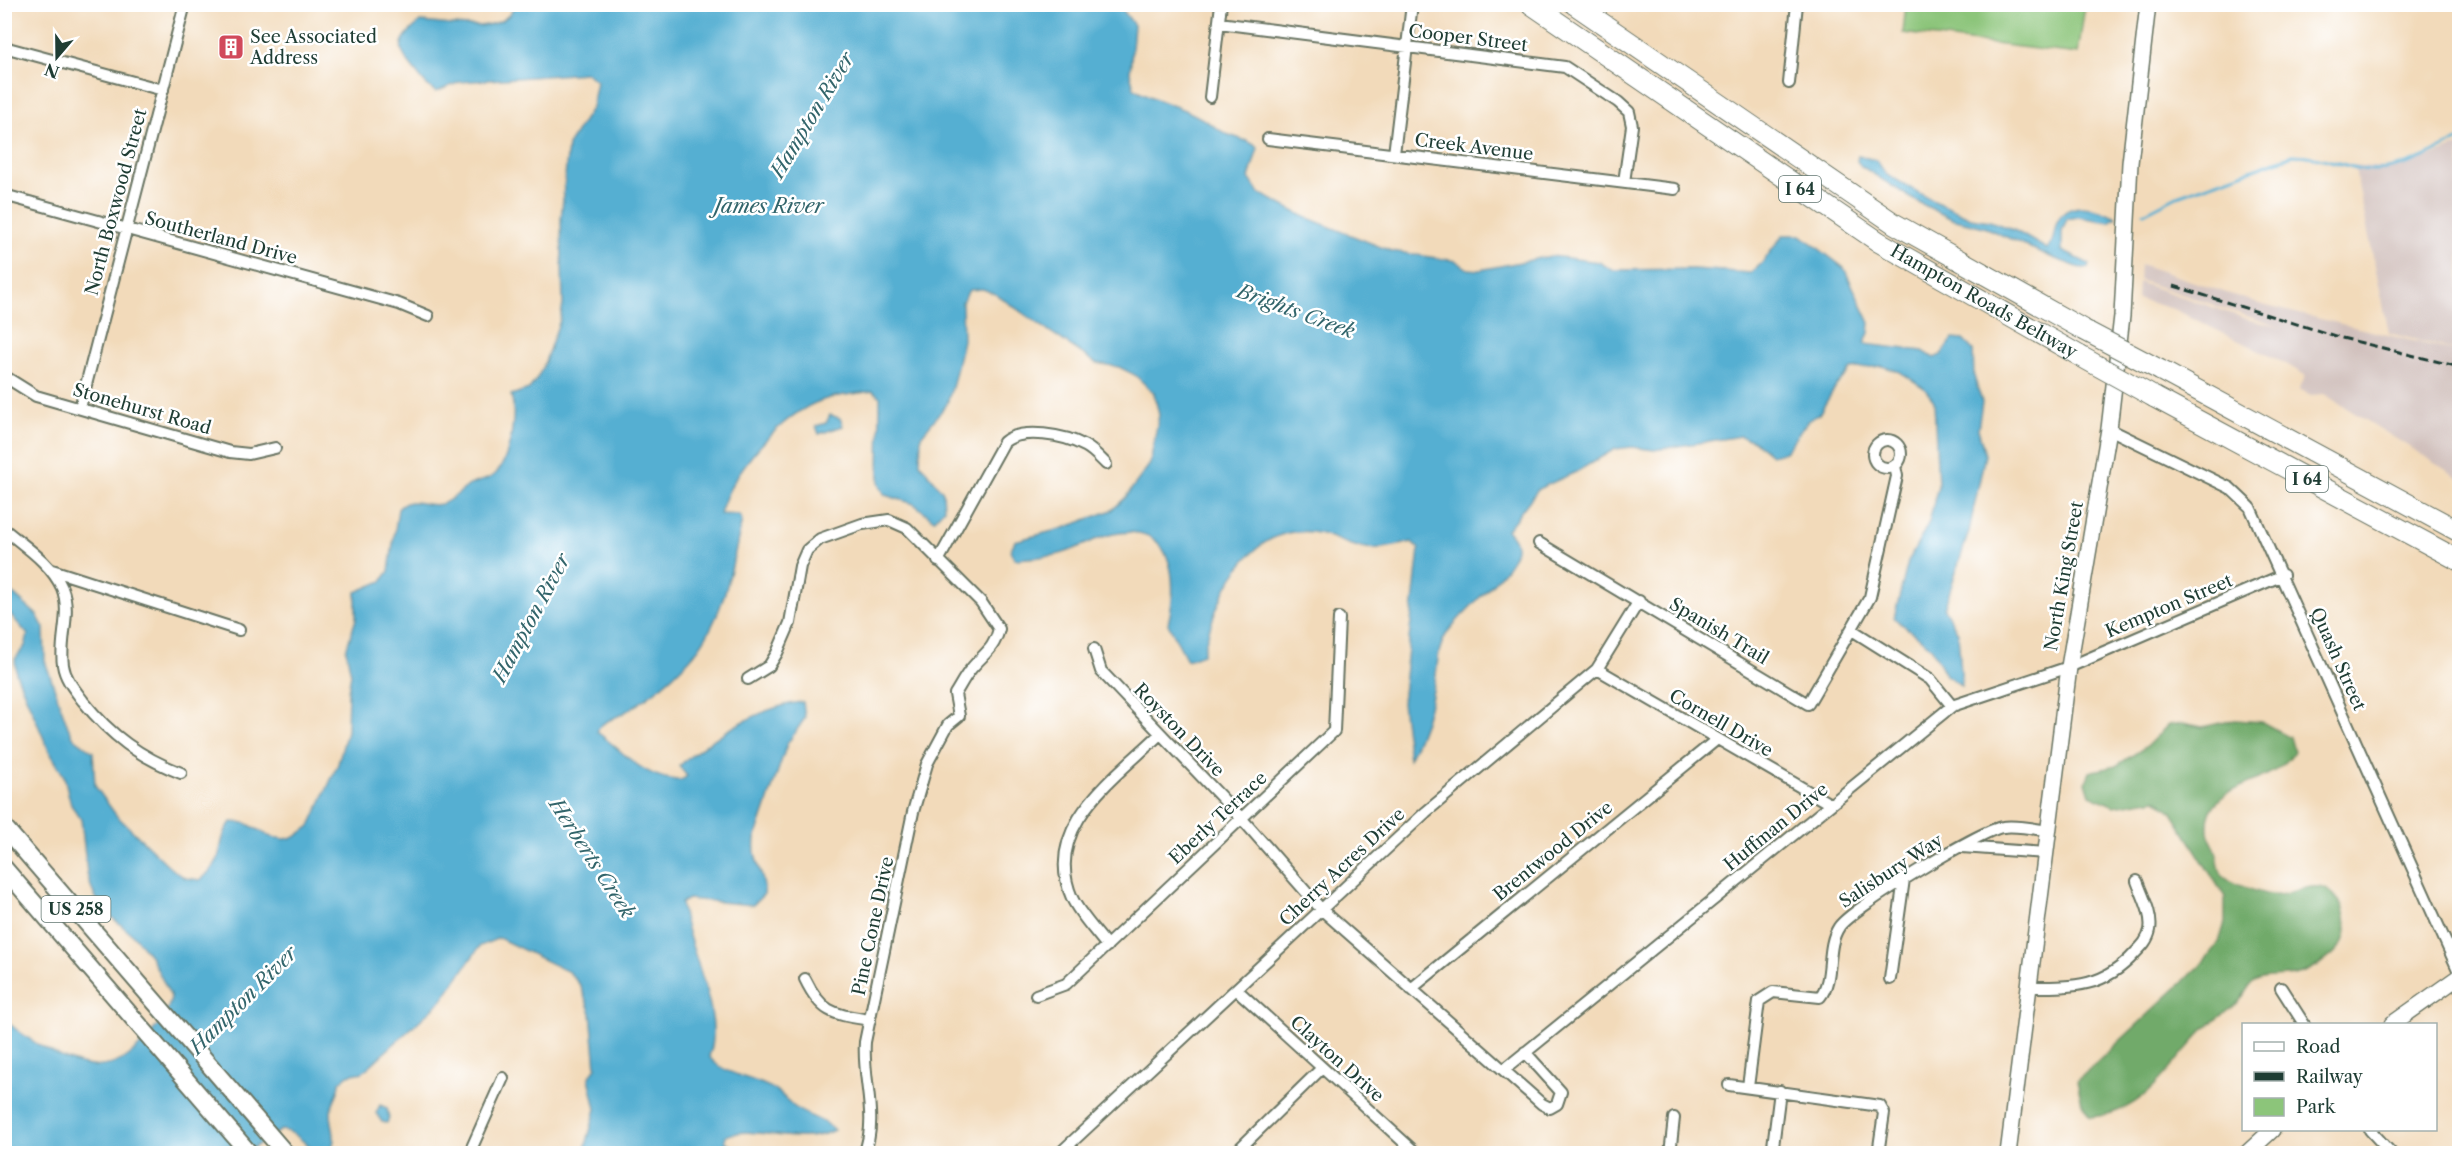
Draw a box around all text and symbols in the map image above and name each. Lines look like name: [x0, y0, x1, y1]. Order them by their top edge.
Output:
street label: Cooper Street: [1407, 20, 1530, 56]
place label: See Associated Address: [249, 26, 377, 69]
north arrow: [27, 27, 87, 87]
building icon: See Associated Address: [216, 32, 246, 62]
water label: Hampton River: [764, 46, 860, 184]
text: N: [42, 59, 62, 83]
street label: North Boxwood Street: [80, 106, 152, 298]
street label: Creek Avenue: [1413, 129, 1535, 165]
road number: I 64: [1779, 176, 1821, 202]
water label: James River: [708, 194, 826, 218]
street label: Southerland Drive: [142, 207, 300, 269]
street label: Hampton Roads Beltway: [1886, 240, 2082, 364]
water label: Brights Creek: [1232, 278, 1358, 344]
street label: Stonehurst Road: [70, 379, 214, 439]
road number: I 64: [2286, 466, 2328, 492]
street label: North King Street: [2040, 499, 2088, 653]
water label: Hampton River: [486, 548, 576, 688]
street label: Kempton Street: [2102, 569, 2236, 643]
street label: Spanish Trail: [1665, 593, 1773, 669]
street label: Quash Street: [2305, 604, 2371, 715]
street label: Royston Drive: [1129, 679, 1229, 781]
street label: Cornell Drive: [1665, 684, 1777, 762]
street label: Eberly Terrace: [1164, 767, 1272, 869]
street label: Huffman Drive: [1719, 778, 1833, 876]
water label: Herberts Creek: [543, 792, 640, 923]
street label: Brentwood Drive: [1489, 796, 1617, 906]
street label: Cherry Acres Drive: [1275, 803, 1409, 931]
street label: Salisbury Way: [1835, 829, 1948, 913]
street label: Pine Cone Drive: [848, 855, 898, 997]
road number: US 258: [42, 896, 110, 922]
water label: Hampton River: [183, 940, 303, 1060]
street label: Clayton Drive: [1286, 1011, 1388, 1107]
legend: [2242, 1023, 2437, 1131]
text: Road: [2296, 1036, 2341, 1058]
text: Railway: [2296, 1066, 2364, 1088]
text: Park: [2296, 1096, 2337, 1118]

